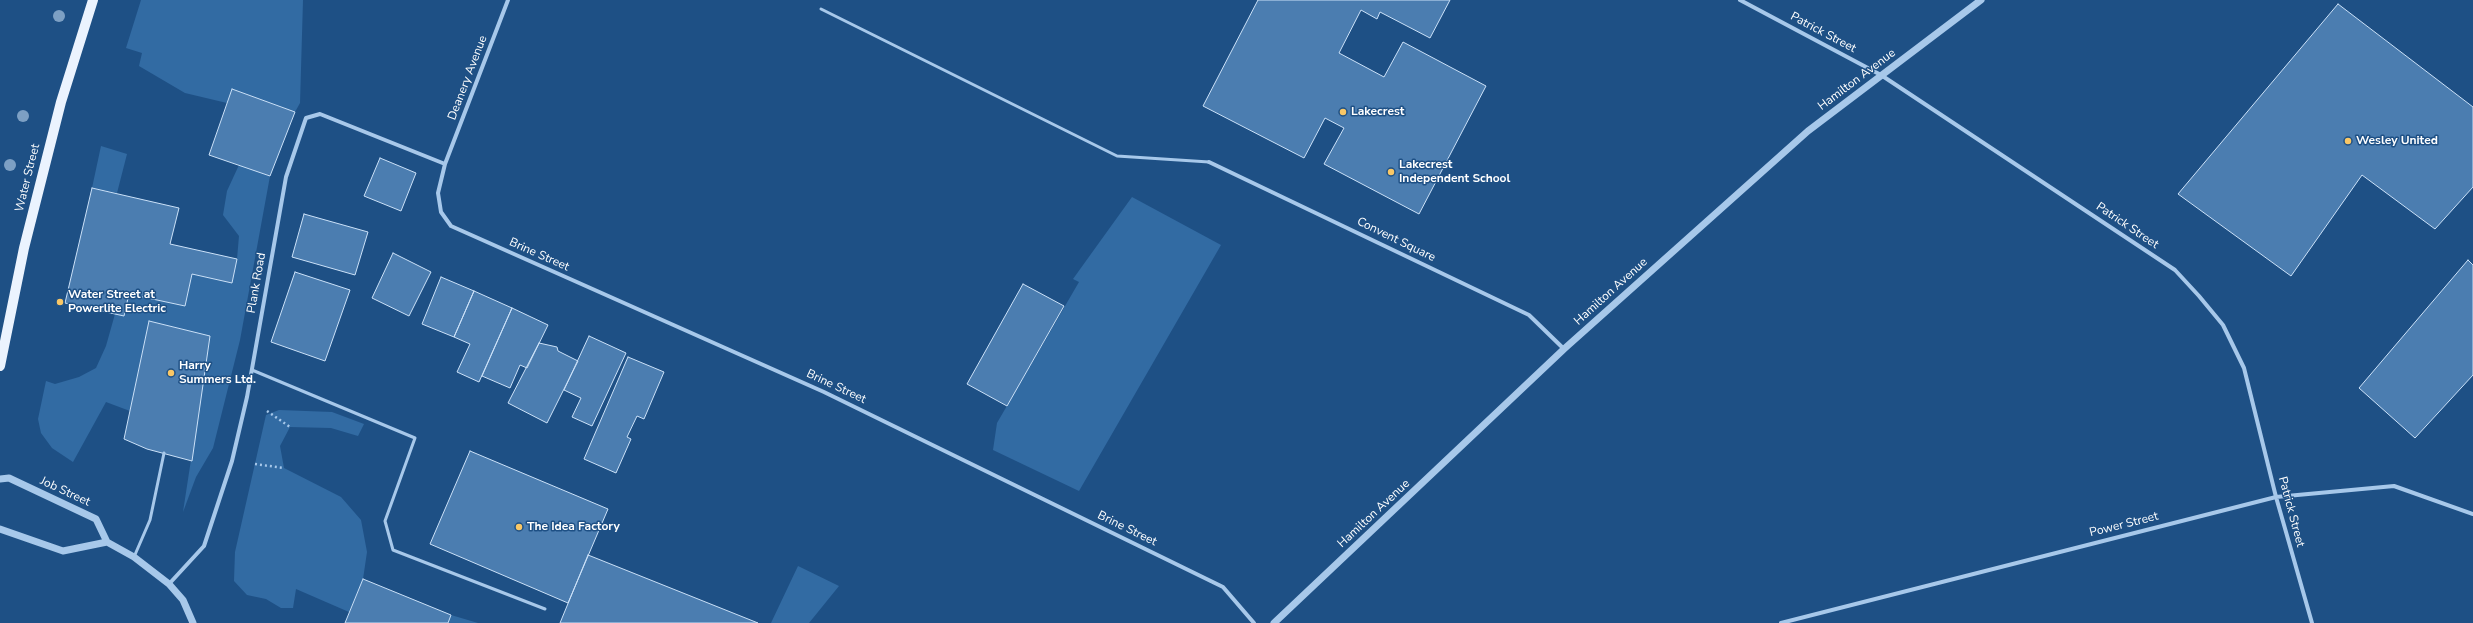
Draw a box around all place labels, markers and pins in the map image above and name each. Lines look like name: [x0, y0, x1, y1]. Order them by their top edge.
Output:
place label: Lakecrest: [1351, 105, 1404, 119]
marker: Lakecrest: [1338, 107, 1348, 117]
place label: Wesley United: [2356, 134, 2438, 148]
marker: Wesley United: [2343, 136, 2353, 146]
place label: Lakecrest Independent School: [1399, 158, 1510, 186]
marker: Lakecrest Independent School: [1386, 167, 1396, 177]
place label: Water Street at Powerlite Electric: [68, 288, 166, 316]
marker: Water Street at Powerlite Electric: [55, 297, 65, 307]
place label: Harry Summers Ltd.: [179, 359, 256, 387]
marker: Harry Summers Ltd.: [166, 368, 176, 378]
place label: The Idea Factory: [527, 520, 620, 534]
marker: The Idea Factory: [514, 522, 524, 532]

